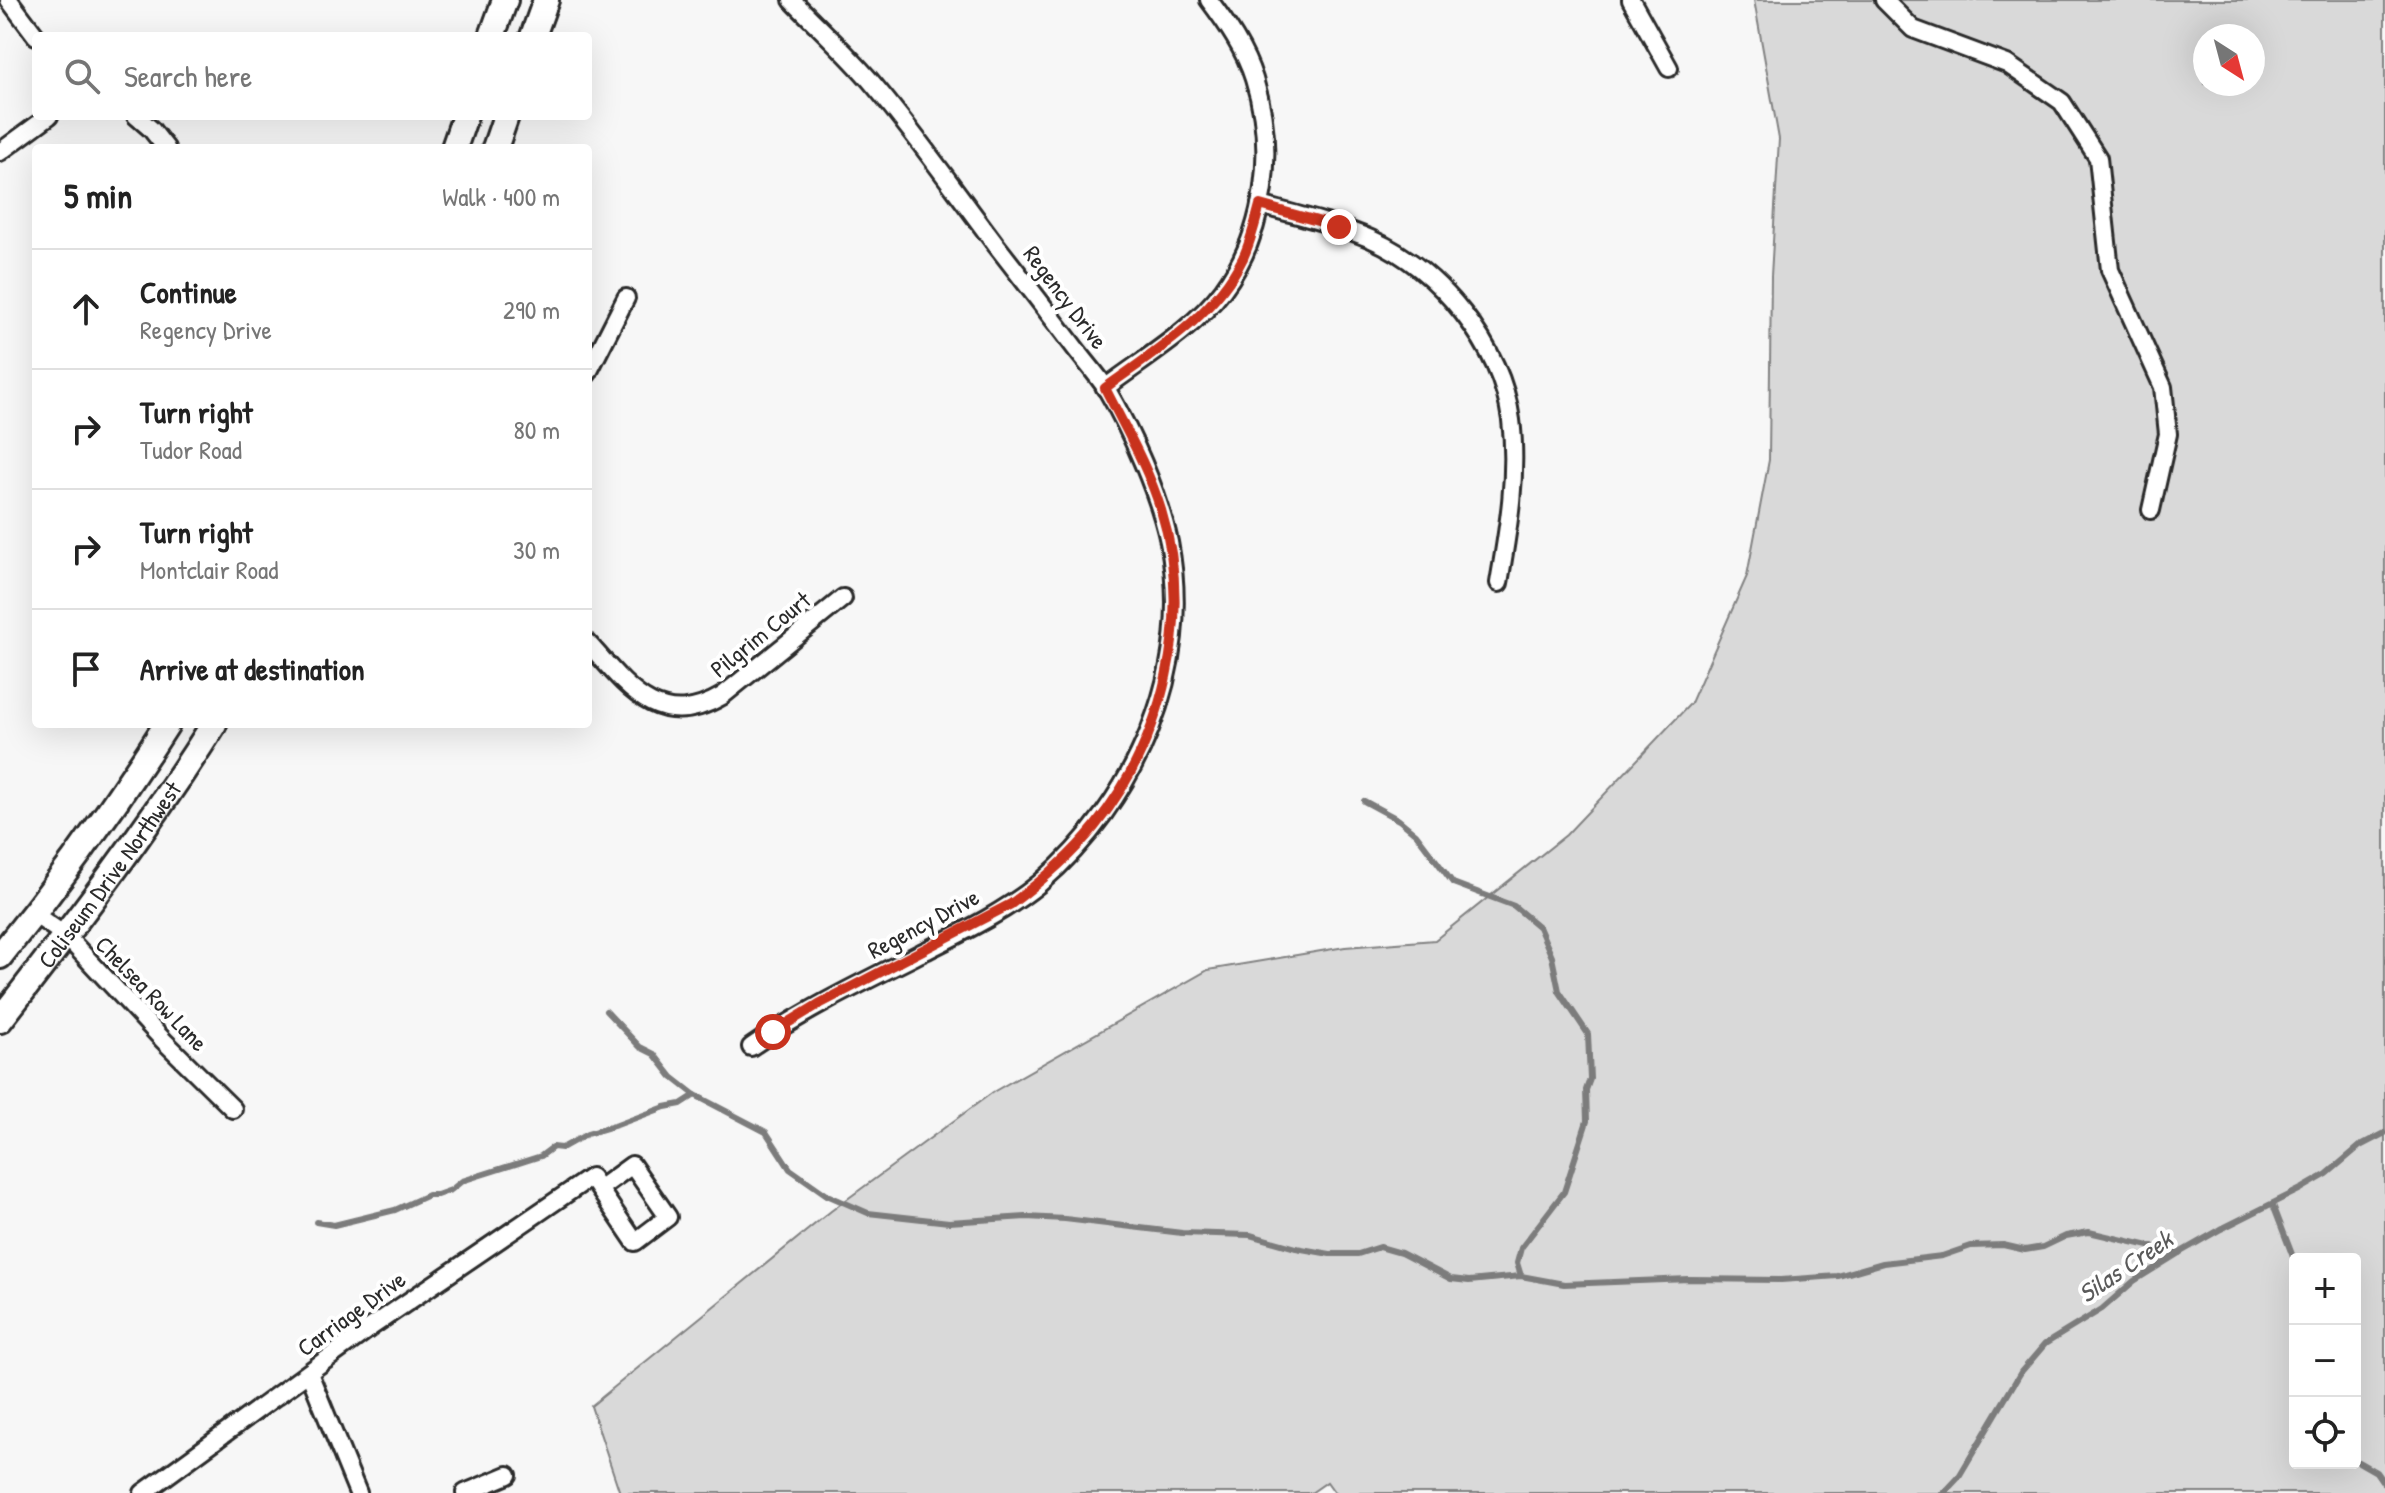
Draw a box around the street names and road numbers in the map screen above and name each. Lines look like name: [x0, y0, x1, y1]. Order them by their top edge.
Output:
street label: Regency Drive: [1017, 239, 1116, 356]
street label: Pilgrim Court: [703, 583, 817, 684]
street label: Coliseum Drive Northwest: [30, 774, 189, 974]
street label: Regency Drive: [862, 880, 985, 966]
street label: Chelsea Row Lane: [89, 928, 216, 1058]
street label: Carriage Drive: [290, 1263, 412, 1363]

